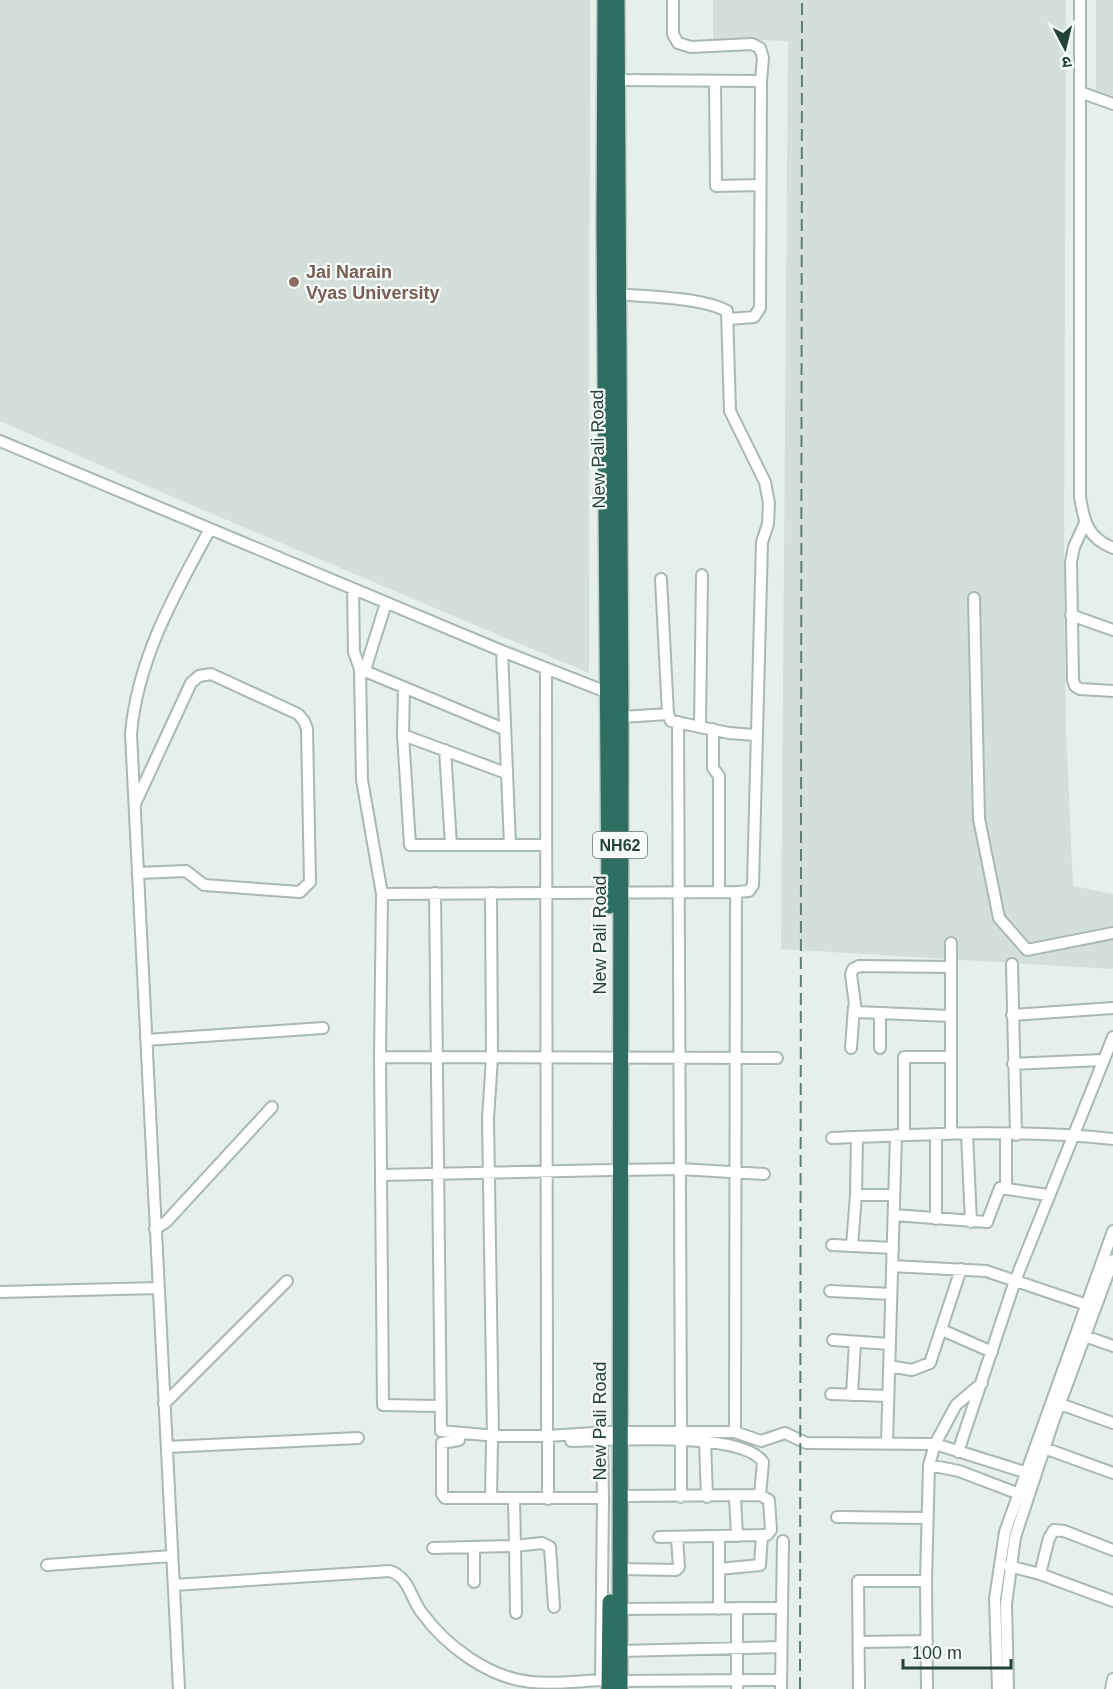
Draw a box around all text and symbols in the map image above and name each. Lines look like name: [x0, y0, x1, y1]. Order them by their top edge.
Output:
north arrow: [1035, 18, 1095, 78]
text: उ: [1060, 53, 1072, 71]
place label: Jai Narain Vyas University: [306, 262, 439, 303]
marker: Jai Narain Vyas University: [287, 275, 301, 289]
street label: New Pali Road: [587, 389, 609, 509]
road number: NH62: [593, 832, 647, 858]
street label: New Pali Road: [590, 875, 610, 995]
street label: New Pali Road: [590, 1361, 610, 1481]
scale bar: [903, 1632, 1011, 1670]
text: 100 m: [912, 1643, 962, 1663]

